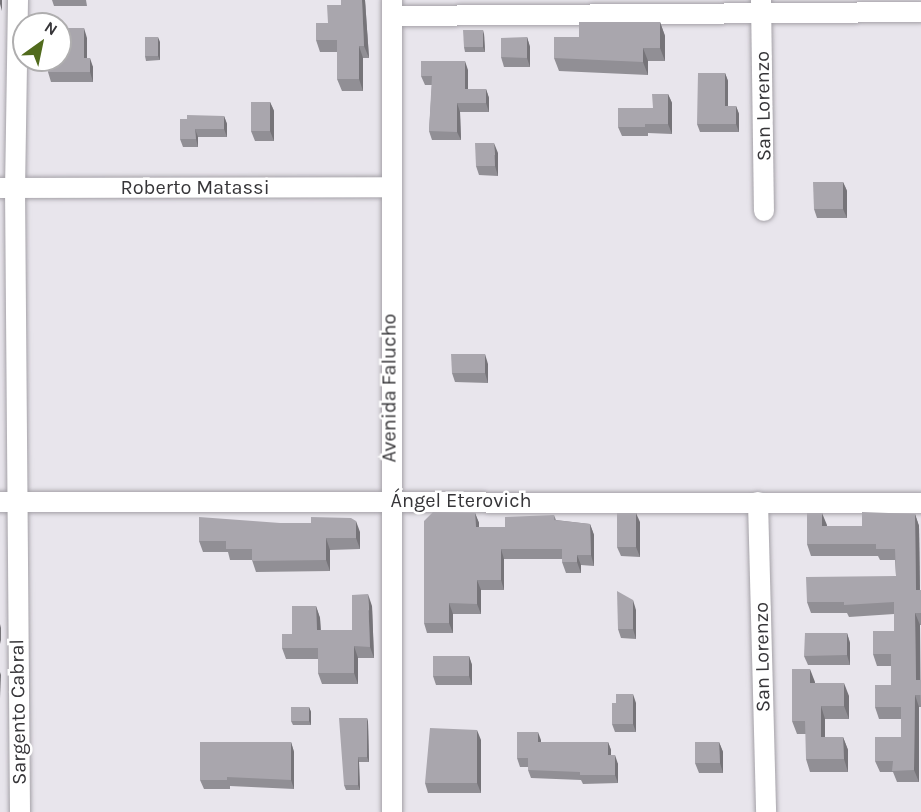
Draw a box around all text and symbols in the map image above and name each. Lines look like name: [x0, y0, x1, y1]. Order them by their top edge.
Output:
north arrow: [12, 12, 72, 72]
text: N: [41, 17, 61, 39]
street label: San Lorenzo: [750, 51, 776, 161]
street label: Roberto Matassi: [120, 175, 270, 199]
street label: Avenida Falucho: [377, 313, 401, 463]
street label: Ángel Eterovich: [390, 488, 532, 512]
street label: San Lorenzo: [749, 602, 775, 712]
street label: Sargento Cabral: [5, 639, 31, 785]

